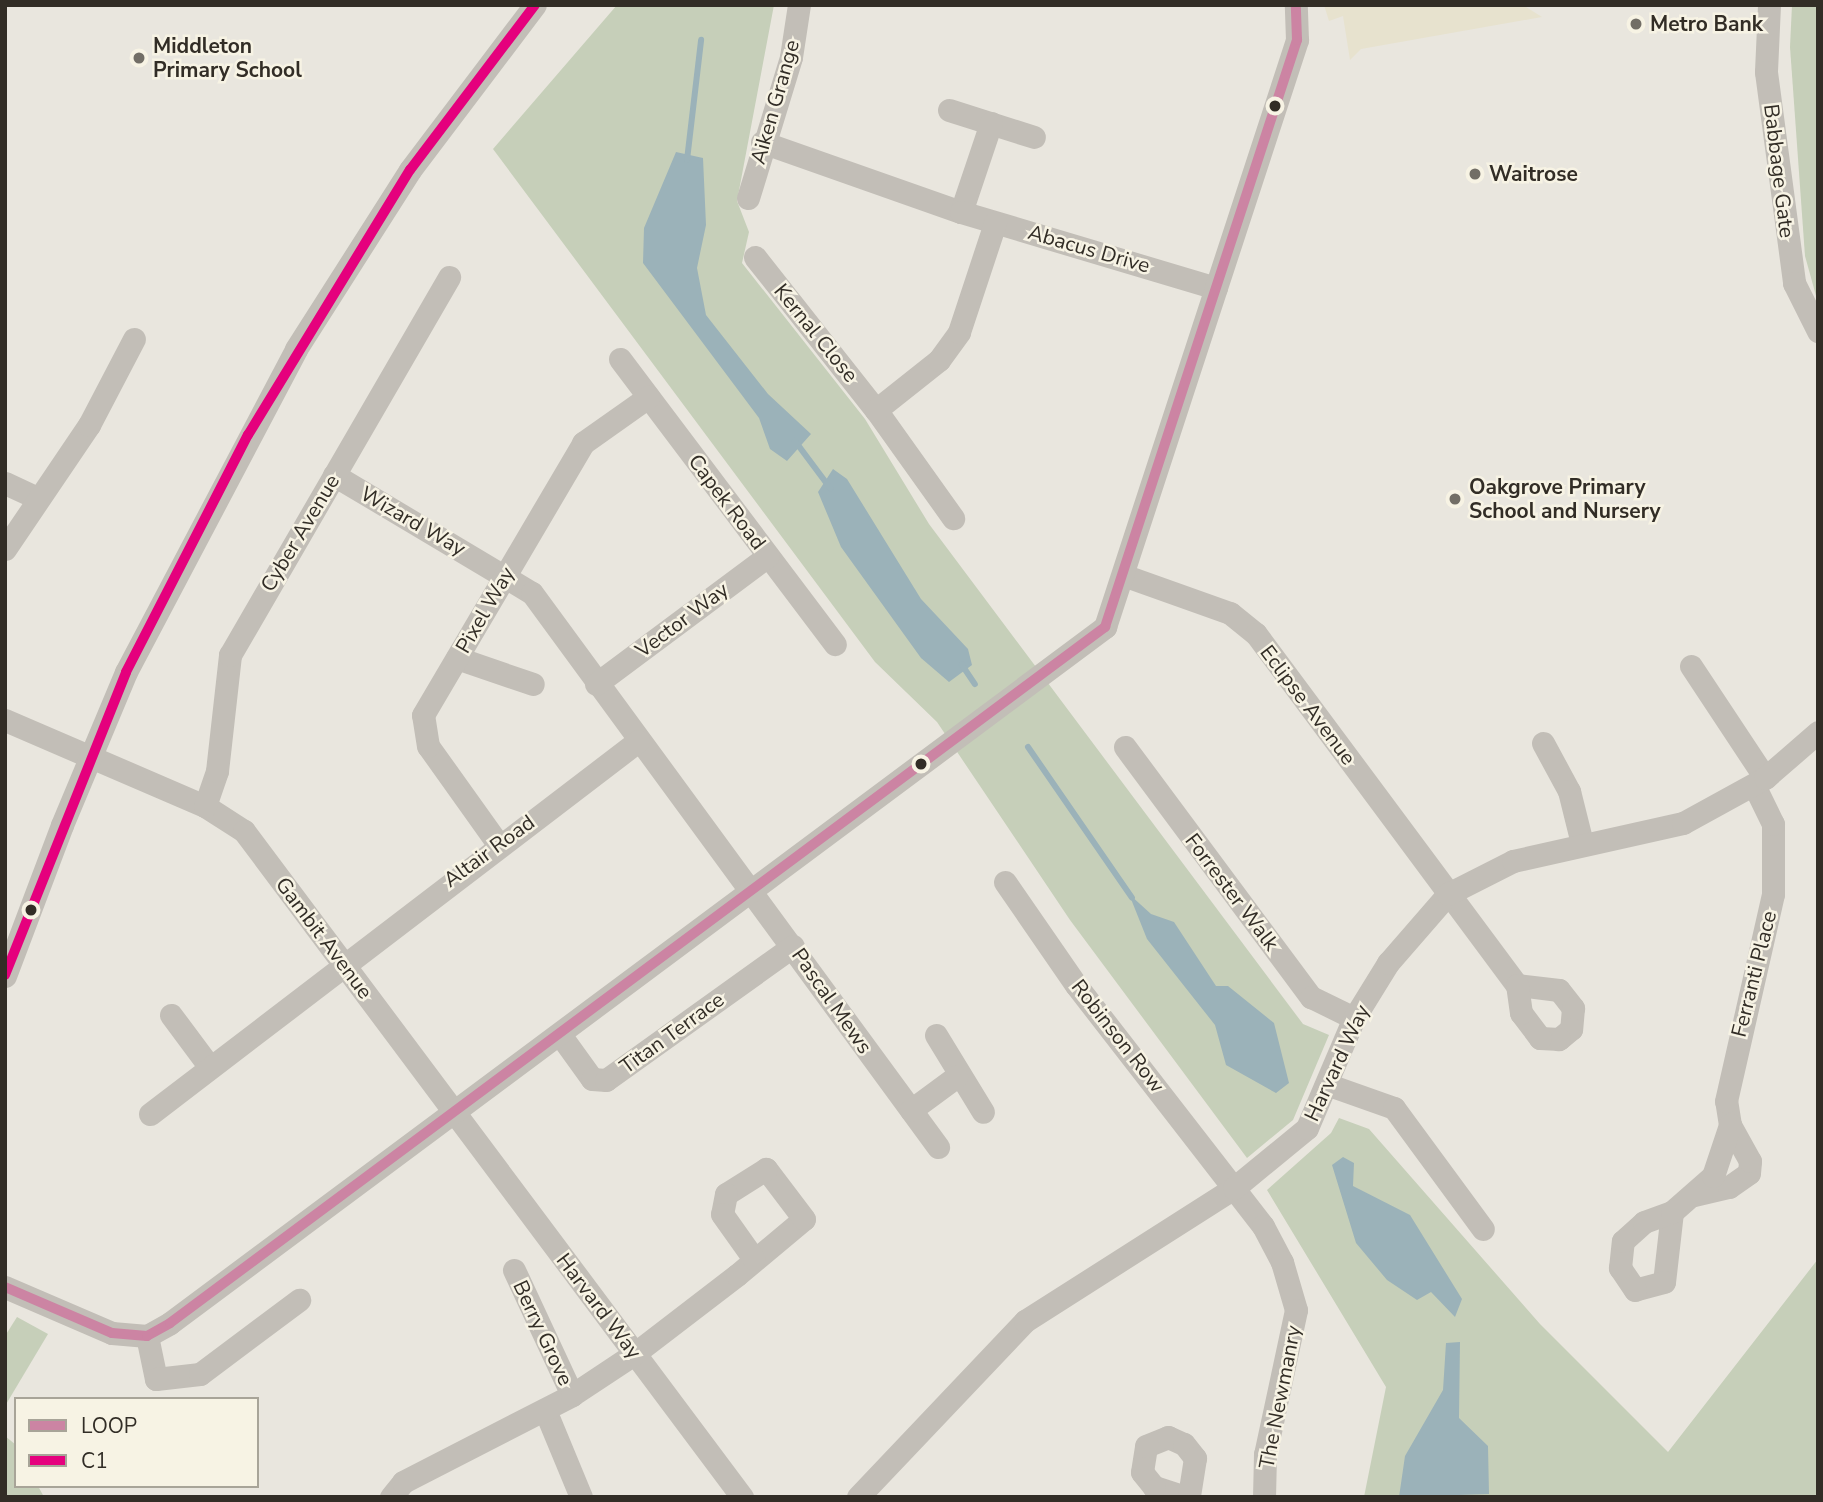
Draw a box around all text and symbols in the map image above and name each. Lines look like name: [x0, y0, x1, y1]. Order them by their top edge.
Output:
place label: Metro Bank: [1650, 11, 1763, 37]
marker: Metro Bank: [1628, 16, 1644, 32]
place label: Middleton Primary School: [153, 33, 302, 83]
street label: Aiken Grange: [745, 37, 805, 167]
marker: Middleton Primary School: [131, 50, 147, 66]
unlabelled marker: [1268, 99, 1282, 113]
street label: Babbage Gate: [1758, 103, 1800, 239]
place label: Waitrose: [1489, 161, 1578, 187]
marker: Waitrose: [1467, 166, 1483, 182]
street label: Abacus Drive: [1025, 220, 1153, 278]
street label: Kernal Close: [769, 279, 863, 387]
street label: Capek Road: [683, 449, 771, 555]
street label: Cyber Avenue: [255, 470, 345, 596]
place label: Oakgrove Primary School and Nursery: [1469, 474, 1661, 524]
street label: Wizard Way: [356, 481, 470, 561]
marker: Oakgrove Primary School and Nursery: [1447, 491, 1463, 507]
street label: Pixel Way: [450, 562, 520, 658]
street label: Vector Way: [631, 577, 733, 663]
street label: Eclipse Avenue: [1255, 640, 1361, 770]
unlabelled marker: [914, 757, 928, 771]
street label: Altair Road: [439, 810, 539, 892]
street label: Forrester Walk: [1180, 829, 1284, 955]
street label: Gambit Avenue: [270, 872, 378, 1004]
unlabelled marker: [24, 903, 38, 917]
street label: Ferranti Place: [1726, 908, 1782, 1040]
street label: Pascal Mews: [786, 943, 878, 1059]
street label: Robinson Row: [1066, 974, 1170, 1098]
street label: Titan Terrace: [615, 987, 729, 1079]
street label: Harvard Way: [1299, 1001, 1375, 1125]
street label: Harvard Way: [551, 1248, 647, 1364]
street label: Berry Grove: [508, 1276, 578, 1390]
street label: The Newmanry: [1254, 1323, 1306, 1471]
legend: [14, 1397, 259, 1488]
text: LOOP: [81, 1412, 137, 1440]
text: C1: [81, 1447, 108, 1475]

